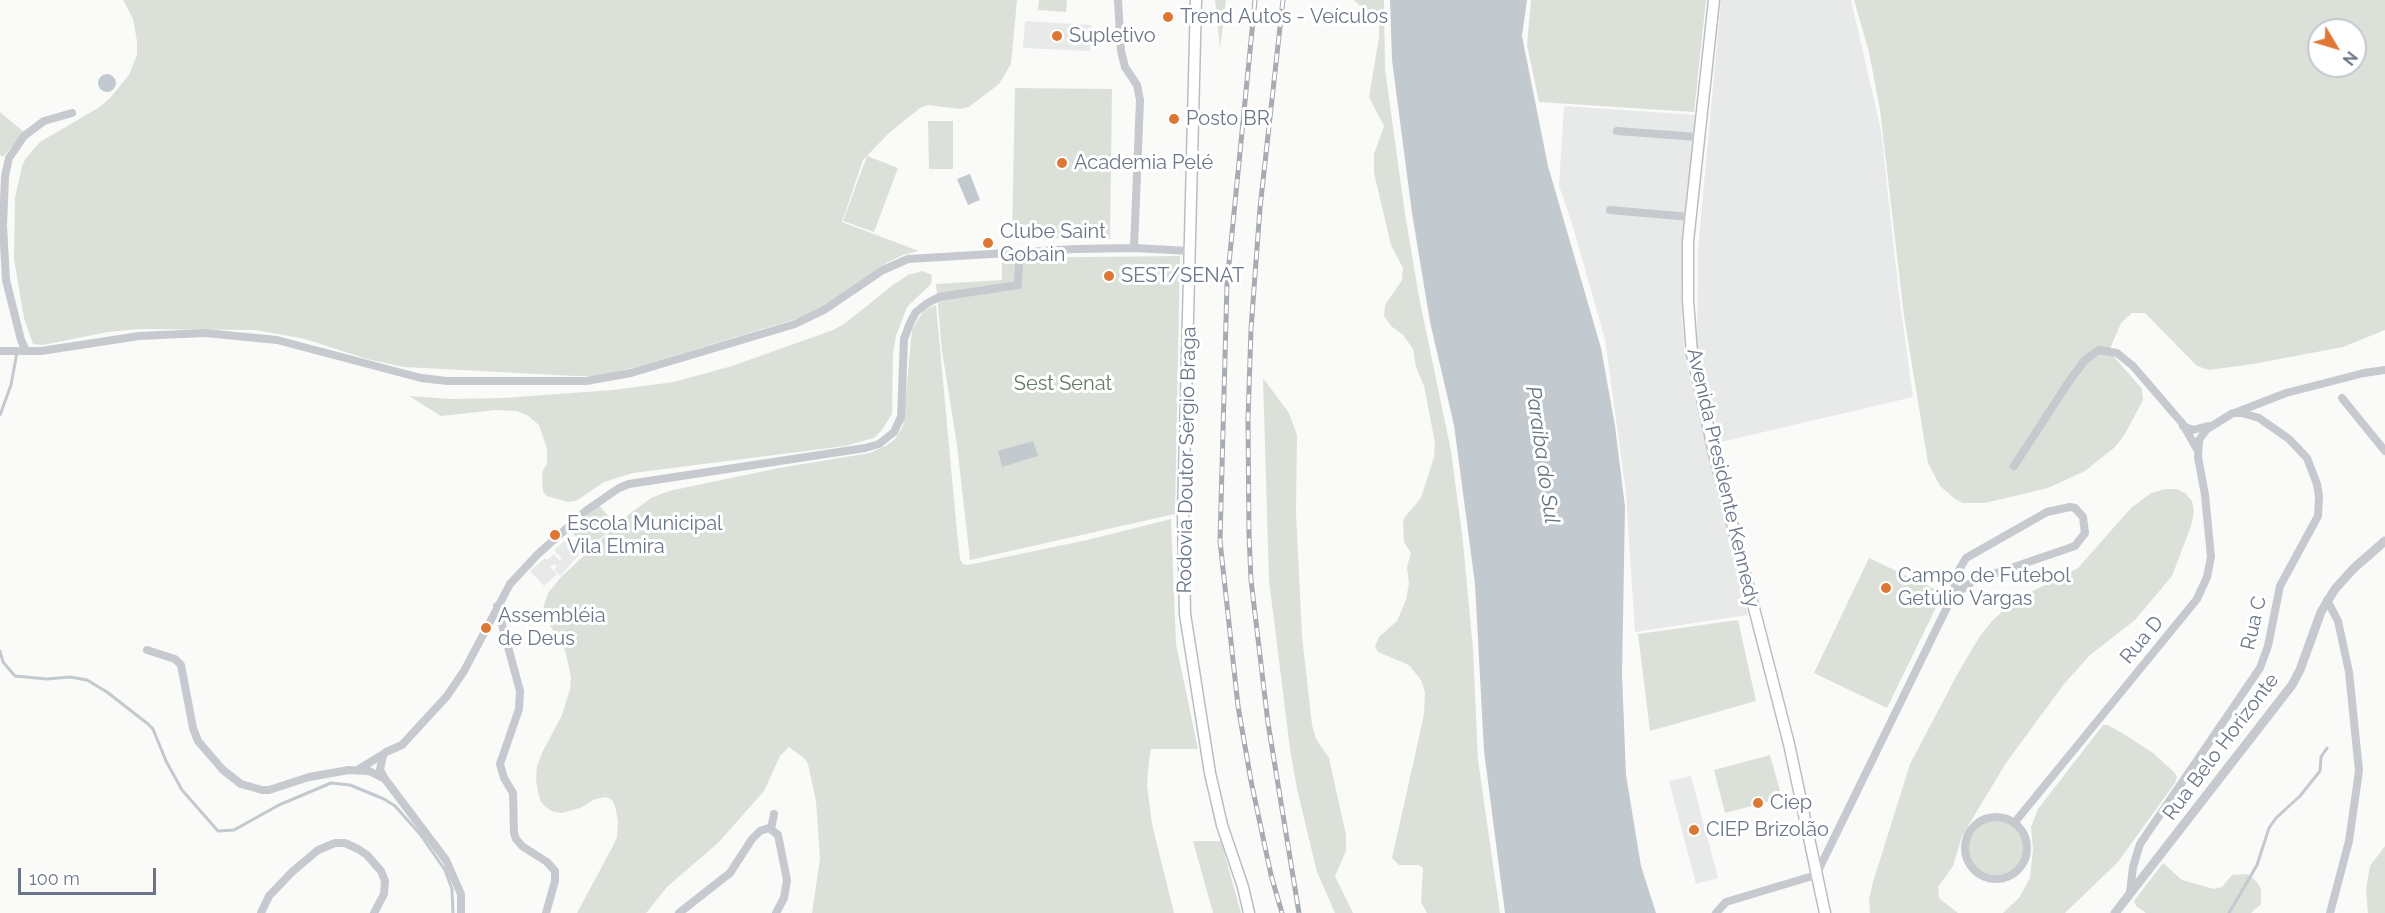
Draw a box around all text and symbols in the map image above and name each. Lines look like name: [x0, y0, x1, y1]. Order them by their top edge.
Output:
place label: Trend Autos - Veículos: [1180, 5, 1388, 29]
marker: Trend Autos - Veículos: [1161, 10, 1175, 24]
north arrow: [2307, 18, 2367, 78]
place label: Supletivo: [1069, 24, 1156, 48]
marker: Supletivo: [1050, 29, 1064, 43]
text: N: [2339, 47, 2361, 69]
place label: Posto BR: [1186, 107, 1270, 131]
marker: Posto BR: [1167, 112, 1181, 126]
place label: Academia Pelé: [1074, 151, 1213, 175]
marker: Academia Pelé: [1055, 156, 1069, 170]
place label: Clube Saint Gobain: [1000, 220, 1106, 267]
marker: Clube Saint Gobain: [981, 236, 995, 250]
place label: SEST/SENAT: [1121, 264, 1244, 288]
marker: SEST/SENAT: [1102, 269, 1116, 283]
street label: Rodovia Doutor Sérgio Braga: [1173, 326, 1201, 594]
street label: Avenida Presidente Kennedy: [1681, 346, 1765, 610]
park label: Sest Senat: [1014, 372, 1112, 396]
water label: Paraiba do Sul: [1520, 385, 1564, 525]
place label: Escola Municipal Vila Elmira: [567, 512, 722, 559]
marker: Escola Municipal Vila Elmira: [548, 528, 562, 542]
place label: Campo de Futebol Getúlio Vargas: [1898, 564, 2071, 611]
marker: Campo de Futebol Getúlio Vargas: [1879, 581, 1893, 595]
street label: Rua C: [2236, 594, 2272, 652]
place label: Assembléia de Deus: [498, 604, 606, 651]
street label: Rua D: [2115, 611, 2169, 669]
marker: Assembléia de Deus: [479, 621, 493, 635]
street label: Rua Belo Horizonte: [2158, 669, 2284, 825]
place label: Ciep: [1770, 791, 1812, 815]
marker: Ciep: [1751, 796, 1765, 810]
place label: CIEP Brizolão: [1706, 818, 1829, 842]
marker: CIEP Brizolão: [1687, 823, 1701, 837]
scale bar: [21, 856, 159, 894]
text: 100 m: [29, 868, 80, 889]

